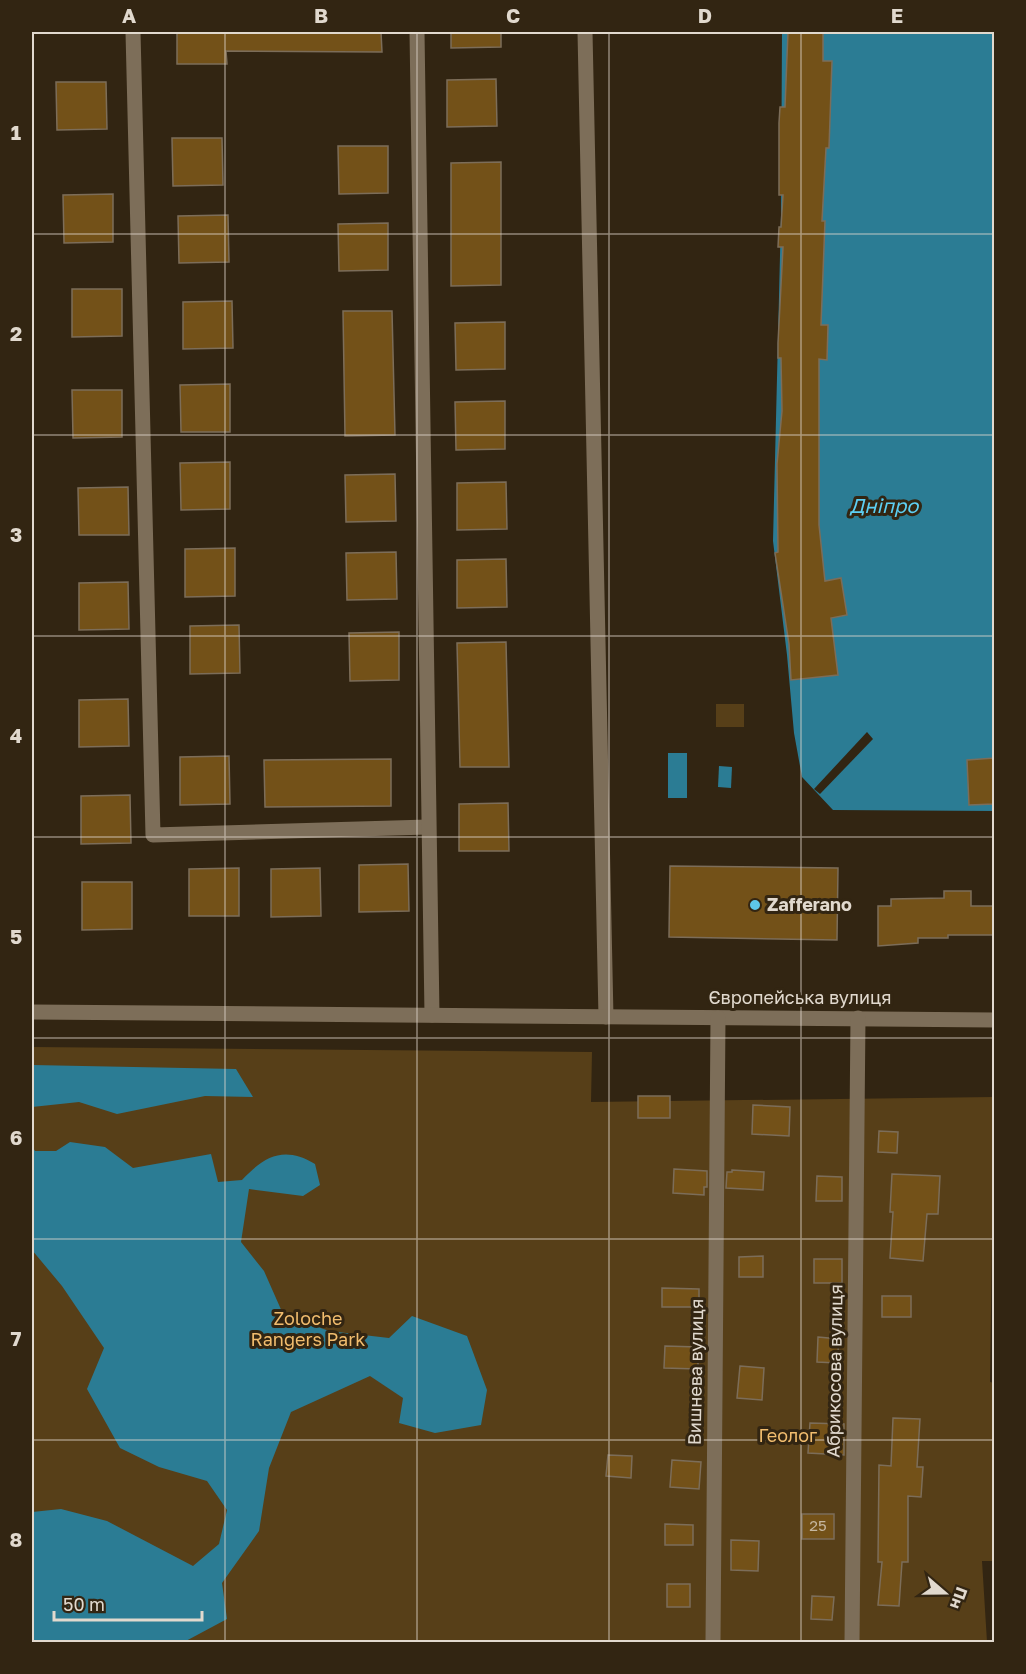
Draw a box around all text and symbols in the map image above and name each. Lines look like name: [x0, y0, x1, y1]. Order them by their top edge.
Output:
text: A: [122, 3, 136, 27]
text: B: [314, 3, 328, 27]
text: C: [506, 3, 520, 27]
text: D: [698, 3, 712, 27]
text: E: [891, 3, 903, 27]
text: 1: [11, 120, 21, 144]
text: 2: [10, 321, 22, 345]
water label: Дніпро: [849, 493, 919, 517]
text: 3: [10, 522, 22, 546]
text: 4: [10, 723, 22, 747]
place label: Zafferano: [767, 893, 852, 915]
marker: Zafferano: [748, 898, 762, 912]
text: 5: [10, 924, 22, 948]
street label: Європейська вулиця: [708, 986, 892, 1008]
text: 6: [10, 1125, 22, 1149]
street label: Абрикосова вулиця: [821, 1284, 847, 1458]
street label: Вишнева вулиця: [683, 1299, 707, 1445]
park label: Zoloche Rangers Park: [251, 1307, 365, 1350]
text: 7: [11, 1326, 22, 1350]
park label: Геолог: [759, 1424, 817, 1446]
house number: 25: [809, 1516, 827, 1534]
text: 8: [10, 1527, 22, 1551]
north arrow: [915, 1563, 975, 1623]
scale bar: [54, 1584, 202, 1622]
text: Пн: [946, 1584, 972, 1612]
text: 50 m: [63, 1593, 105, 1615]

